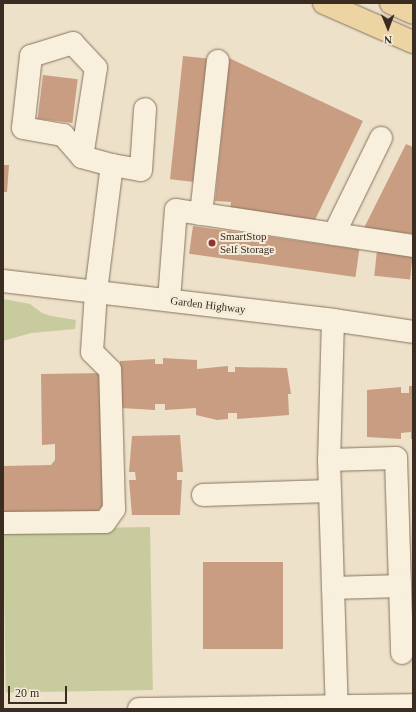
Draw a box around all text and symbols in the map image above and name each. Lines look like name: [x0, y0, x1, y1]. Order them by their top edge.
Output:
north arrow: [368, 8, 408, 48]
text: N: [384, 34, 392, 46]
place label: SmartStop Self Storage: [220, 230, 274, 256]
marker: SmartStop Self Storage: [207, 238, 217, 248]
street label: Garden Highway: [170, 294, 246, 316]
scale bar: [10, 678, 69, 704]
text: 20 m: [15, 686, 39, 700]

